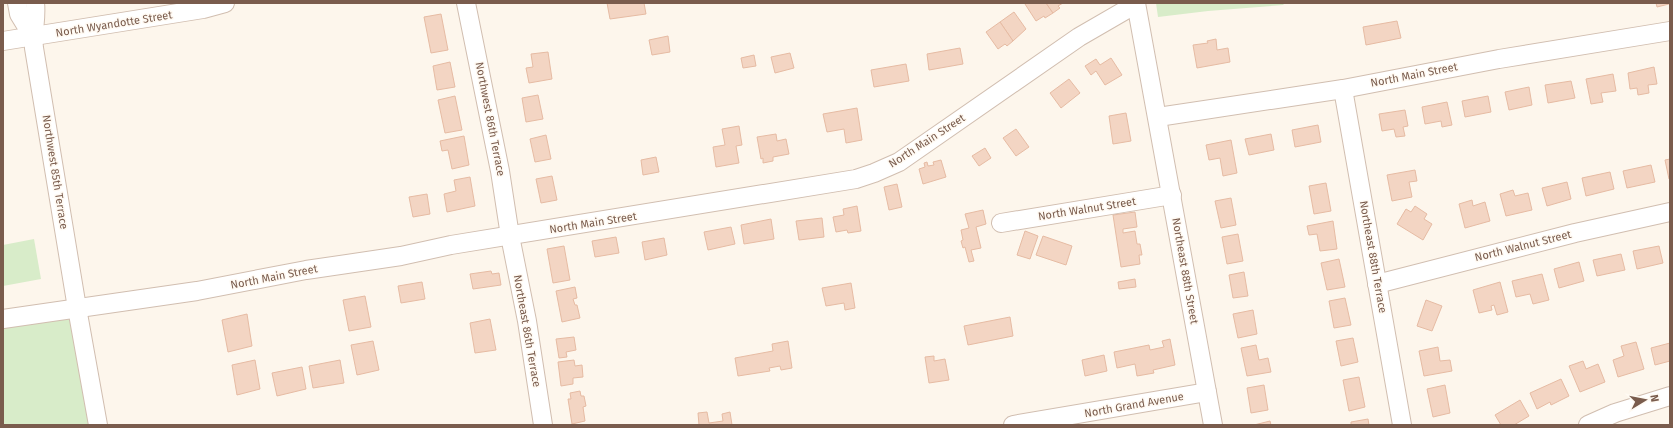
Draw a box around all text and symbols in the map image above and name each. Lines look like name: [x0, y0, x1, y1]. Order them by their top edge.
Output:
street label: North Wyandotte Street: [55, 8, 173, 40]
street label: North Main Street: [1369, 60, 1459, 90]
street label: Northwest 86th Terrace: [473, 61, 507, 177]
street label: North Main Street: [886, 111, 968, 171]
street label: Northwest 85th Terrace: [40, 114, 70, 230]
street label: North Walnut Street: [1037, 195, 1137, 223]
street label: Northeast 88th Terrace: [1357, 200, 1389, 314]
street label: North Main Street: [548, 210, 638, 236]
street label: Northeast 88th Street: [1169, 217, 1201, 325]
street label: North Walnut Street: [1473, 228, 1573, 264]
street label: North Main Street: [229, 262, 319, 292]
street label: Northeast 86th Terrace: [511, 274, 543, 388]
north arrow: [1625, 380, 1665, 420]
street label: North Grand Avenue: [1083, 390, 1185, 420]
text: N: [1647, 394, 1661, 403]

